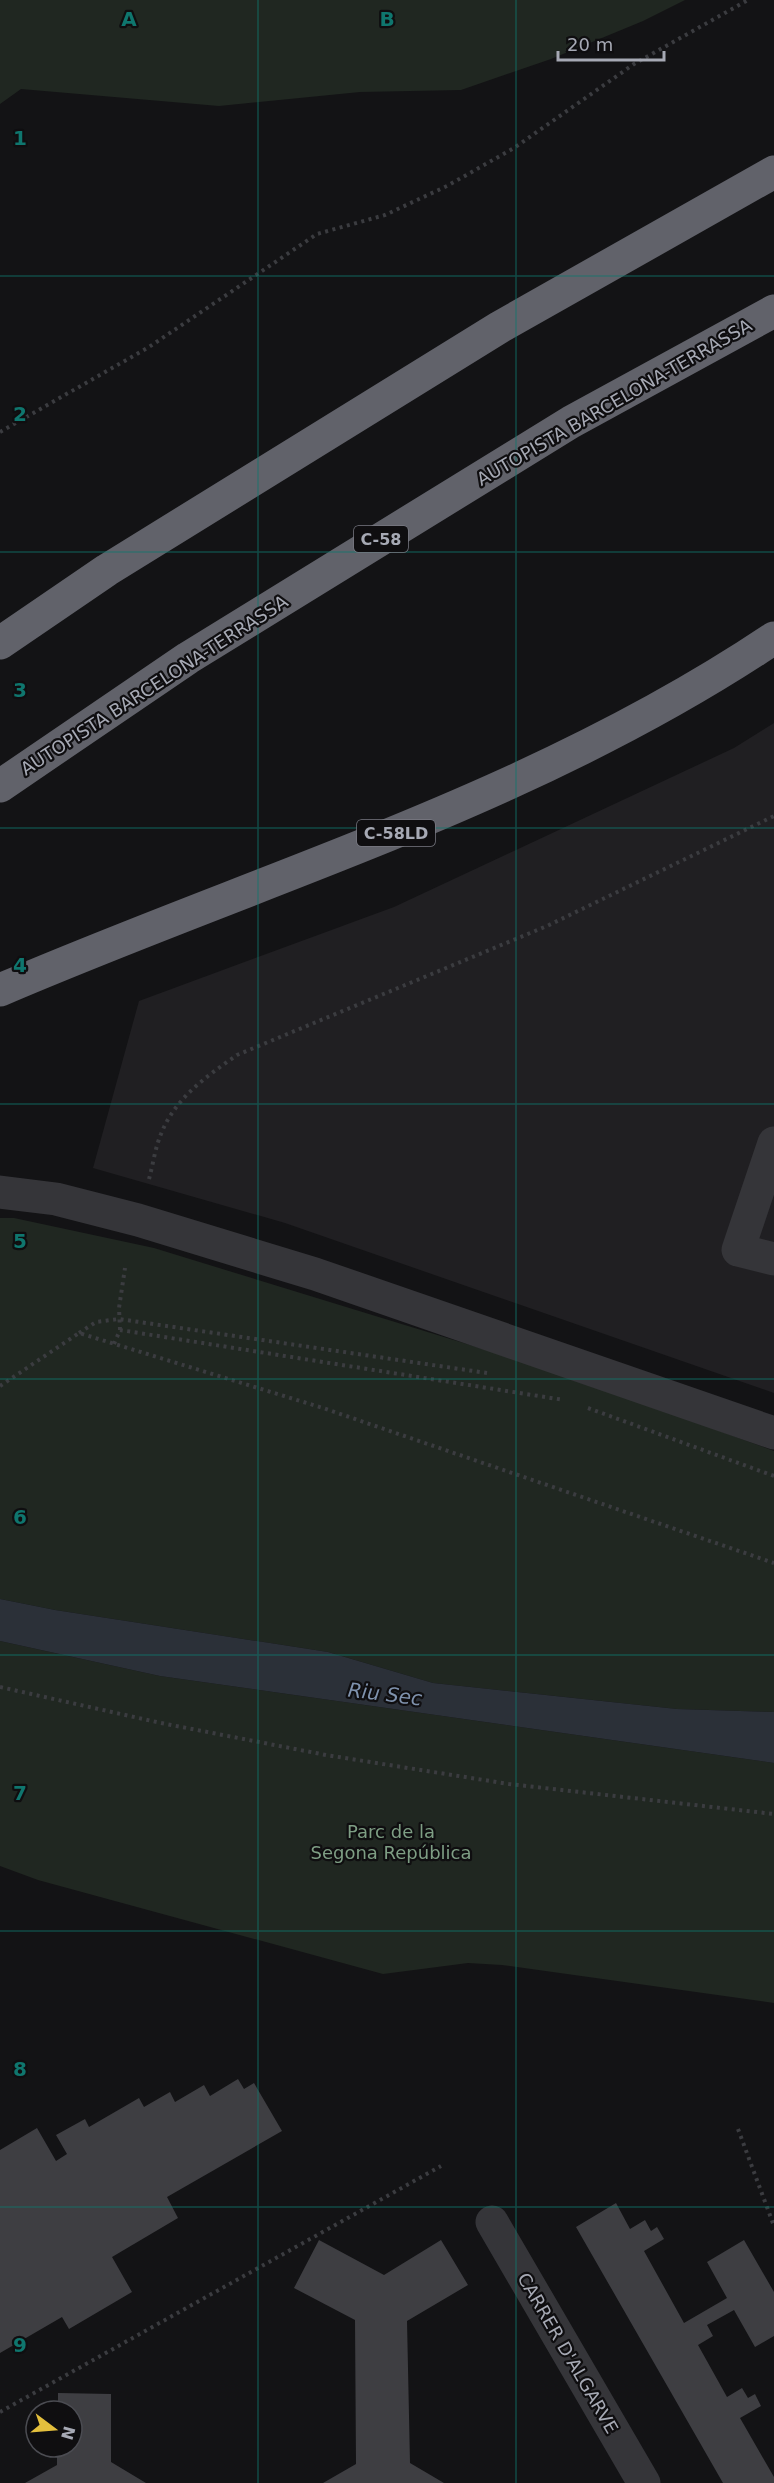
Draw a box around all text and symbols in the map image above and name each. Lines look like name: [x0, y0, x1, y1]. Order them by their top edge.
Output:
text: A: [121, 7, 137, 31]
text: B: [379, 7, 395, 31]
scale bar: [558, 24, 664, 62]
text: 20 m: [567, 34, 613, 55]
text: 1: [13, 126, 27, 150]
street label: AUTOPISTA BARCELONA-TERRASSA: [473, 314, 756, 490]
text: 2: [13, 402, 27, 426]
road number: C-58: [354, 526, 408, 552]
street label: AUTOPISTA BARCELONA-TERRASSA: [16, 590, 292, 779]
text: 3: [13, 678, 27, 702]
road number: C-58LD: [357, 820, 435, 846]
text: 4: [13, 953, 27, 977]
text: 5: [13, 1229, 27, 1253]
text: 6: [13, 1505, 27, 1529]
water label: Riu Sec: [347, 1678, 423, 1710]
text: 7: [13, 1781, 27, 1805]
park label: Parc de la Segona República: [310, 1821, 472, 1863]
text: 8: [13, 2057, 27, 2081]
street label: CARRER D'ALGARVE: [513, 2269, 623, 2437]
text: 9: [13, 2333, 27, 2357]
north arrow: [24, 2399, 84, 2459]
text: N: [57, 2424, 79, 2442]

